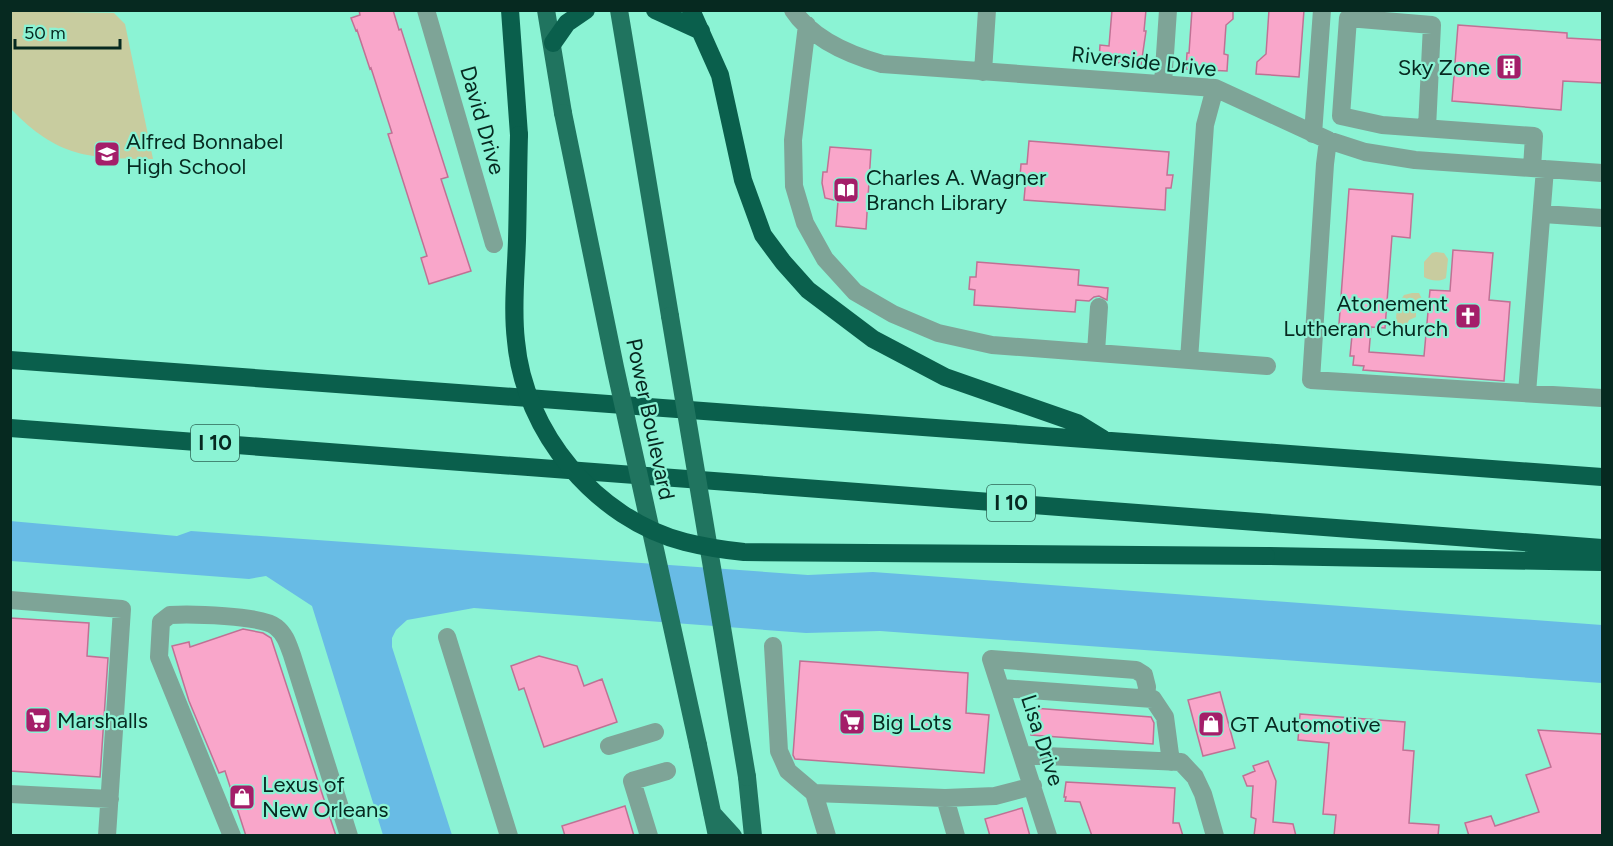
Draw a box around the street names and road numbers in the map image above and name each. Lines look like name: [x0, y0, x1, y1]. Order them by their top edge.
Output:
street label: Riverside Drive: [1070, 40, 1218, 83]
street label: David Drive: [454, 63, 511, 178]
street label: Power Boulevard: [620, 336, 681, 502]
road number: I 10: [191, 425, 239, 461]
road number: I 10: [987, 485, 1035, 521]
street label: Lisa Drive: [1015, 691, 1070, 789]

